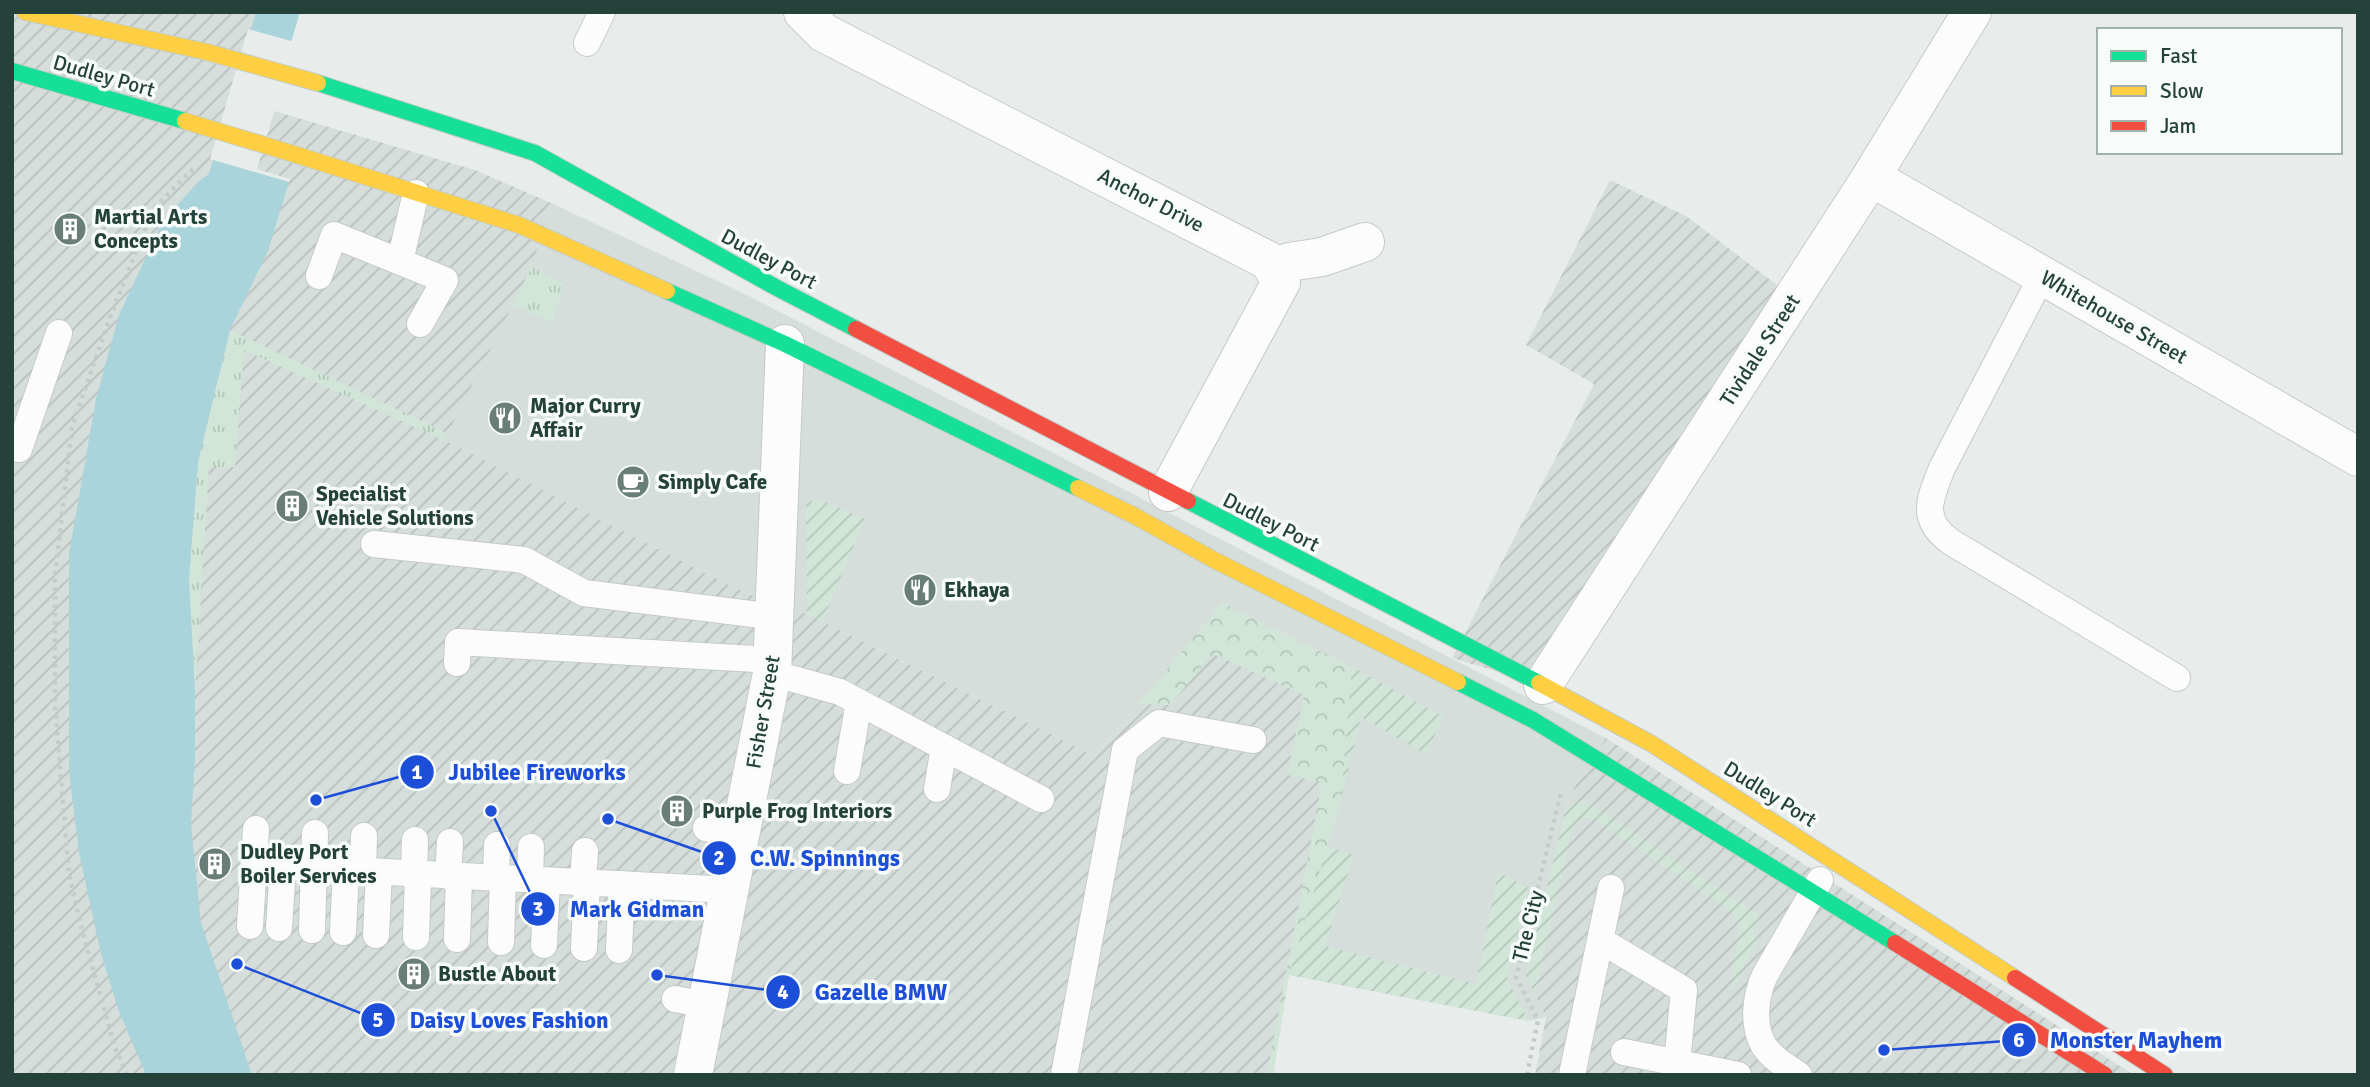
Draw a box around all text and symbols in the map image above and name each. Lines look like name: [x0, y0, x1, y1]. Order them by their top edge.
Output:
legend: [2097, 28, 2342, 154]
text: Fast: [2160, 43, 2197, 69]
street label: Dudley Port: [50, 49, 158, 103]
text: Slow: [2160, 78, 2204, 104]
text: Jam: [2160, 113, 2196, 139]
street label: Anchor Drive: [1093, 162, 1209, 238]
place label: Martial Arts Concepts: [94, 204, 207, 254]
building icon: Martial Arts Concepts: [51, 210, 89, 248]
street label: Dudley Port: [717, 223, 821, 295]
street label: Whitehouse Street: [2036, 264, 2192, 370]
street label: Tividale Street: [1714, 289, 1806, 411]
place label: Major Curry Affair: [530, 393, 641, 443]
restaurant icon: Major Curry Affair: [486, 399, 524, 437]
cafe icon: Simply Cafe: [614, 463, 652, 501]
place label: Simply Cafe: [658, 469, 767, 495]
place label: Specialist Vehicle Solutions: [316, 481, 474, 531]
building icon: Specialist Vehicle Solutions: [273, 487, 311, 525]
street label: Dudley Port: [1218, 487, 1324, 557]
restaurant icon: Ekhaya: [901, 571, 939, 609]
place label: Ekhaya: [944, 577, 1010, 603]
street label: Fisher Street: [740, 653, 786, 771]
callout: Jubilee Fireworks: [400, 750, 640, 794]
street label: Dudley Port: [1719, 755, 1821, 833]
text: Jubilee Fireworks: [448, 758, 626, 787]
text: 1: [411, 759, 423, 785]
building icon: Purple Frog Interiors: [658, 792, 696, 830]
place label: Purple Frog Interiors: [702, 798, 892, 824]
callout: C.W. Spinnings: [701, 836, 914, 880]
place label: Dudley Port Boiler Services: [240, 839, 377, 889]
text: C.W. Spinnings: [750, 844, 900, 873]
building icon: Dudley Port Boiler Services: [196, 845, 234, 883]
text: 2: [713, 845, 725, 871]
callout: Mark Gidman: [521, 887, 718, 931]
street label: The City: [1507, 888, 1549, 964]
text: Mark Gidman: [570, 895, 704, 924]
text: 3: [532, 896, 544, 922]
building icon: Bustle About: [395, 955, 433, 993]
place label: Bustle About: [438, 961, 556, 987]
callout: Gazelle BMW: [766, 970, 962, 1014]
text: Gazelle BMW: [815, 978, 948, 1007]
text: 4: [777, 979, 789, 1005]
callout: Daisy Loves Fashion: [360, 998, 622, 1042]
text: Daisy Loves Fashion: [410, 1006, 609, 1035]
text: 5: [372, 1007, 384, 1033]
callout: Monster Mayhem: [2001, 1018, 2237, 1062]
text: Monster Mayhem: [2050, 1026, 2222, 1055]
text: 6: [2013, 1027, 2025, 1053]

